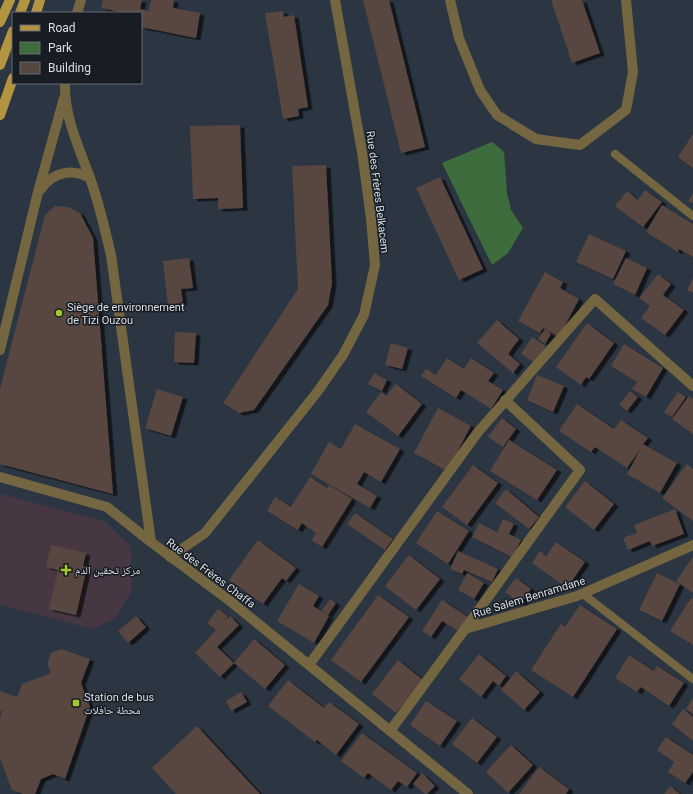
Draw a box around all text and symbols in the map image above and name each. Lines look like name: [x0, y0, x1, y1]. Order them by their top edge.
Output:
legend: [12, 12, 142, 84]
text: Road: [48, 21, 76, 35]
text: Park: [48, 41, 73, 55]
text: Building: [48, 61, 91, 75]
street label: Rue des Frères Belkacem: [364, 130, 391, 254]
place label: Siège de environnement de Tizi Ouzou: [67, 301, 185, 327]
marker: Siège de environnement de Tizi Ouzou: [54, 308, 64, 318]
street label: Rue des Frères Chaffa: [164, 536, 258, 611]
marker: مركز تحقين الدم: [60, 564, 72, 576]
place label: مركز تحقين الدم: [75, 564, 140, 577]
street label: Rue Salem Benramdane: [471, 574, 587, 621]
place label: Station de bus محطة حافلات: [84, 691, 154, 717]
marker: Station de bus محطة حافلات: [71, 698, 81, 708]

